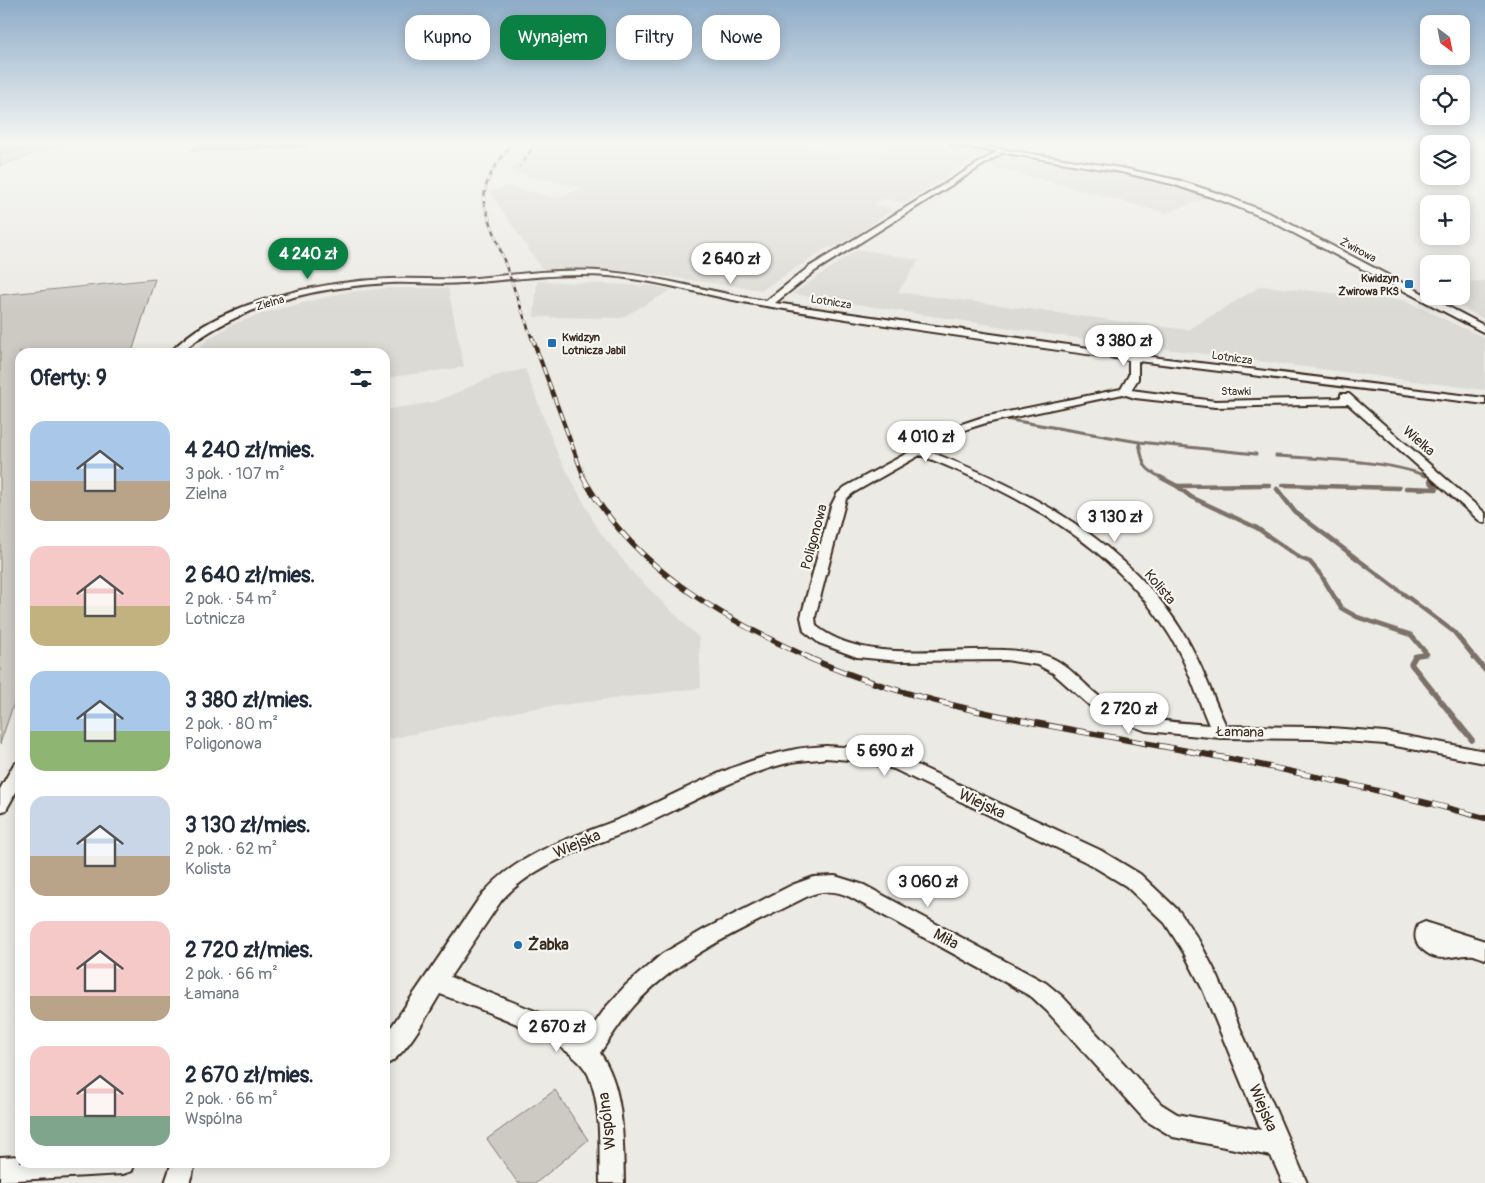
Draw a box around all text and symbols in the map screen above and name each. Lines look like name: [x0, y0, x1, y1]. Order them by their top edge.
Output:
chip: Kupno: [405, 15, 490, 60]
chip: Wynajem: [500, 15, 606, 60]
chip: Filtry: [616, 15, 692, 60]
chip: Nowe: [702, 15, 780, 60]
north arrow: [1420, 15, 1470, 65]
map controls: [1420, 15, 1470, 305]
button: locate: [1420, 75, 1470, 125]
button: layers: [1420, 135, 1470, 185]
button: +: [1420, 195, 1470, 245]
street label: Żwirowa: [1338, 235, 1378, 265]
pin: 4 240 zł: [256, 238, 360, 280]
pin: 2 640 zł: [679, 242, 783, 285]
text: 4 240 zł: [279, 244, 337, 264]
text: 2 640 zł: [702, 249, 760, 269]
button: −: [1420, 255, 1470, 305]
place label: Kwidzyn Żwirowa PKS: [1338, 272, 1400, 298]
marker: Kwidzyn Żwirowa PKS: [1403, 278, 1415, 290]
street label: Lotnicza: [810, 292, 852, 312]
street label: Zielna: [254, 293, 286, 313]
pin: 3 380 zł: [1072, 324, 1176, 367]
place label: Kwidzyn Lotnicza Jabil: [562, 331, 626, 357]
text: 3 380 zł: [1096, 331, 1152, 351]
marker: Kwidzyn Lotnicza Jabil: [546, 337, 558, 349]
street label: Lotnicza: [1211, 349, 1253, 367]
icon: filters: [347, 364, 375, 392]
text: Oferty: 9: [30, 365, 107, 392]
street label: Stawki: [1221, 385, 1251, 398]
pin: 4 010 zł: [874, 420, 978, 463]
street label: Wielka: [1399, 422, 1439, 460]
text: 4 010 zł: [898, 427, 954, 447]
text: 4 240 zł/mies.: [185, 437, 315, 464]
icon: home: [70, 441, 130, 501]
text: 3 pok. · 107 m²: [185, 464, 285, 484]
text: Zielna: [185, 484, 227, 504]
pin: 3 130 zł: [1063, 500, 1167, 543]
street label: Poligonowa: [797, 502, 831, 572]
text: 3 130 zł: [1088, 507, 1142, 527]
text: 2 640 zł/mies.: [185, 562, 315, 589]
icon: home: [70, 566, 130, 626]
street label: Kolista: [1141, 566, 1179, 608]
text: 2 pok. · 54 m²: [185, 589, 277, 609]
text: Lotnicza: [185, 609, 245, 629]
text: 3 380 zł/mies.: [185, 687, 313, 714]
icon: home: [70, 691, 130, 751]
pin: 2 720 zł: [1077, 692, 1181, 735]
text: 2 720 zł: [1101, 699, 1157, 719]
text: 2 pok. · 80 m²: [185, 714, 278, 734]
street label: Łamana: [1215, 723, 1264, 741]
text: Poligonowa: [185, 734, 262, 754]
pin: 5 690 zł: [833, 734, 937, 777]
text: 5 690 zł: [857, 741, 913, 761]
street label: Wiejska: [955, 785, 1009, 823]
text: 3 130 zł/mies.: [185, 812, 311, 839]
icon: home: [70, 816, 130, 876]
street label: Wiejska: [550, 825, 604, 863]
text: 2 pok. · 62 m²: [185, 839, 277, 859]
text: Kolista: [185, 859, 231, 879]
pin: 3 060 zł: [876, 866, 980, 908]
text: 3 060 zł: [898, 872, 958, 892]
street label: Miła: [930, 924, 962, 954]
place label: Żabka: [528, 935, 569, 955]
text: 2 720 zł/mies.: [185, 937, 313, 964]
marker: Żabka: [512, 939, 524, 951]
icon: home: [70, 941, 130, 1001]
text: 2 pok. · 66 m²: [185, 964, 278, 984]
text: Łamana: [185, 984, 239, 1004]
pin: 2 670 zł: [505, 1010, 609, 1053]
text: 2 670 zł: [529, 1017, 585, 1037]
text: 2 670 zł/mies.: [185, 1062, 314, 1089]
icon: home: [70, 1066, 130, 1126]
street label: Wiejska: [1244, 1081, 1282, 1135]
text: 2 pok. · 66 m²: [185, 1089, 278, 1109]
street label: Wspólna: [594, 1091, 620, 1151]
text: Wspólna: [185, 1109, 242, 1129]

